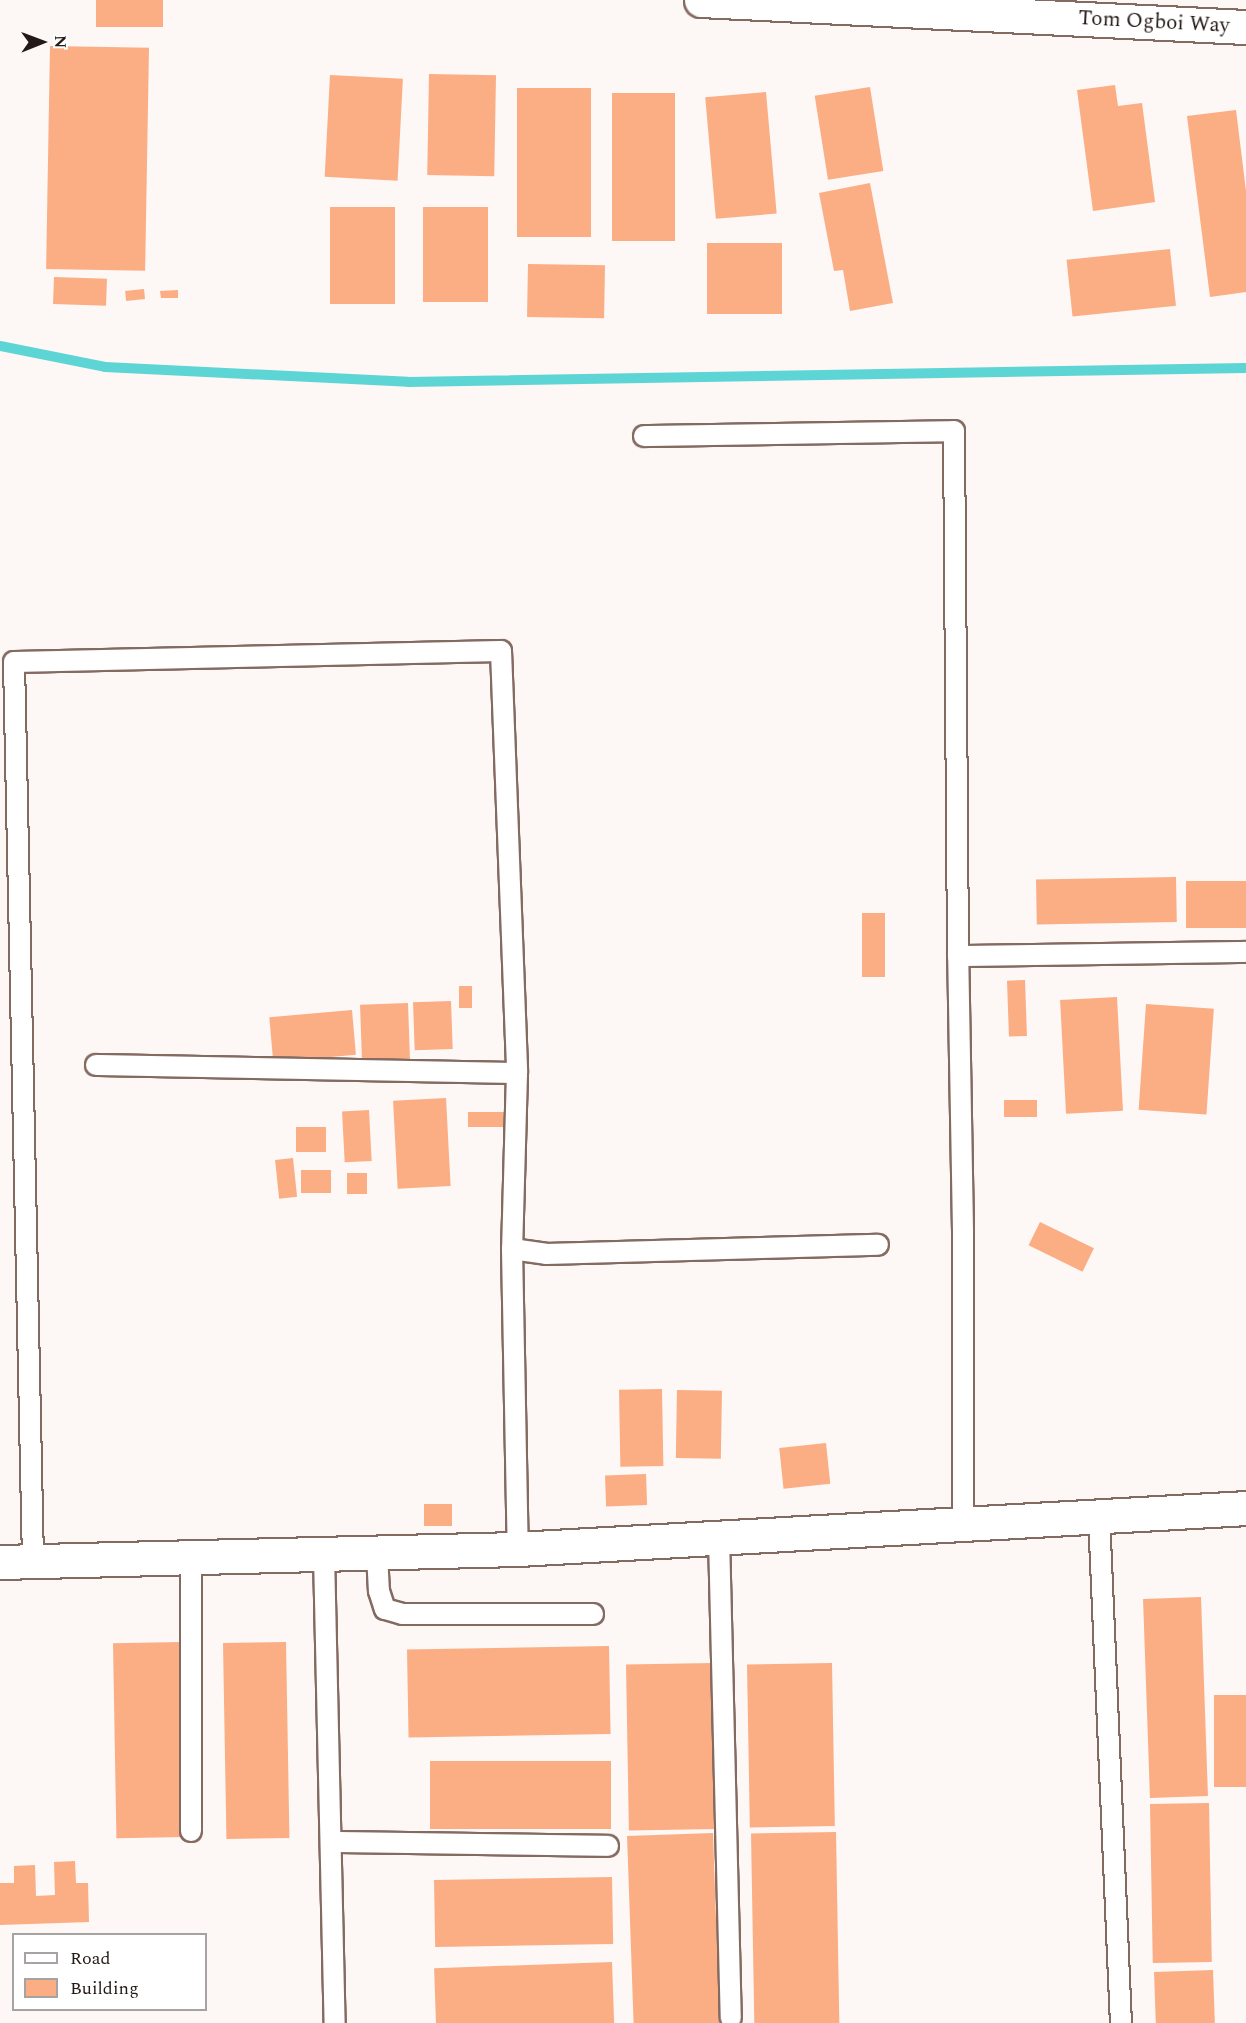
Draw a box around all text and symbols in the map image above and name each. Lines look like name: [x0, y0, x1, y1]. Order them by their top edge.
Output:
street label: Tom Ogboi Way: [1078, 5, 1230, 39]
north arrow: [12, 12, 72, 72]
text: N: [48, 35, 72, 48]
legend: [12, 1933, 207, 2011]
text: Road: [70, 1945, 111, 1972]
text: Building: [70, 1975, 139, 2002]

